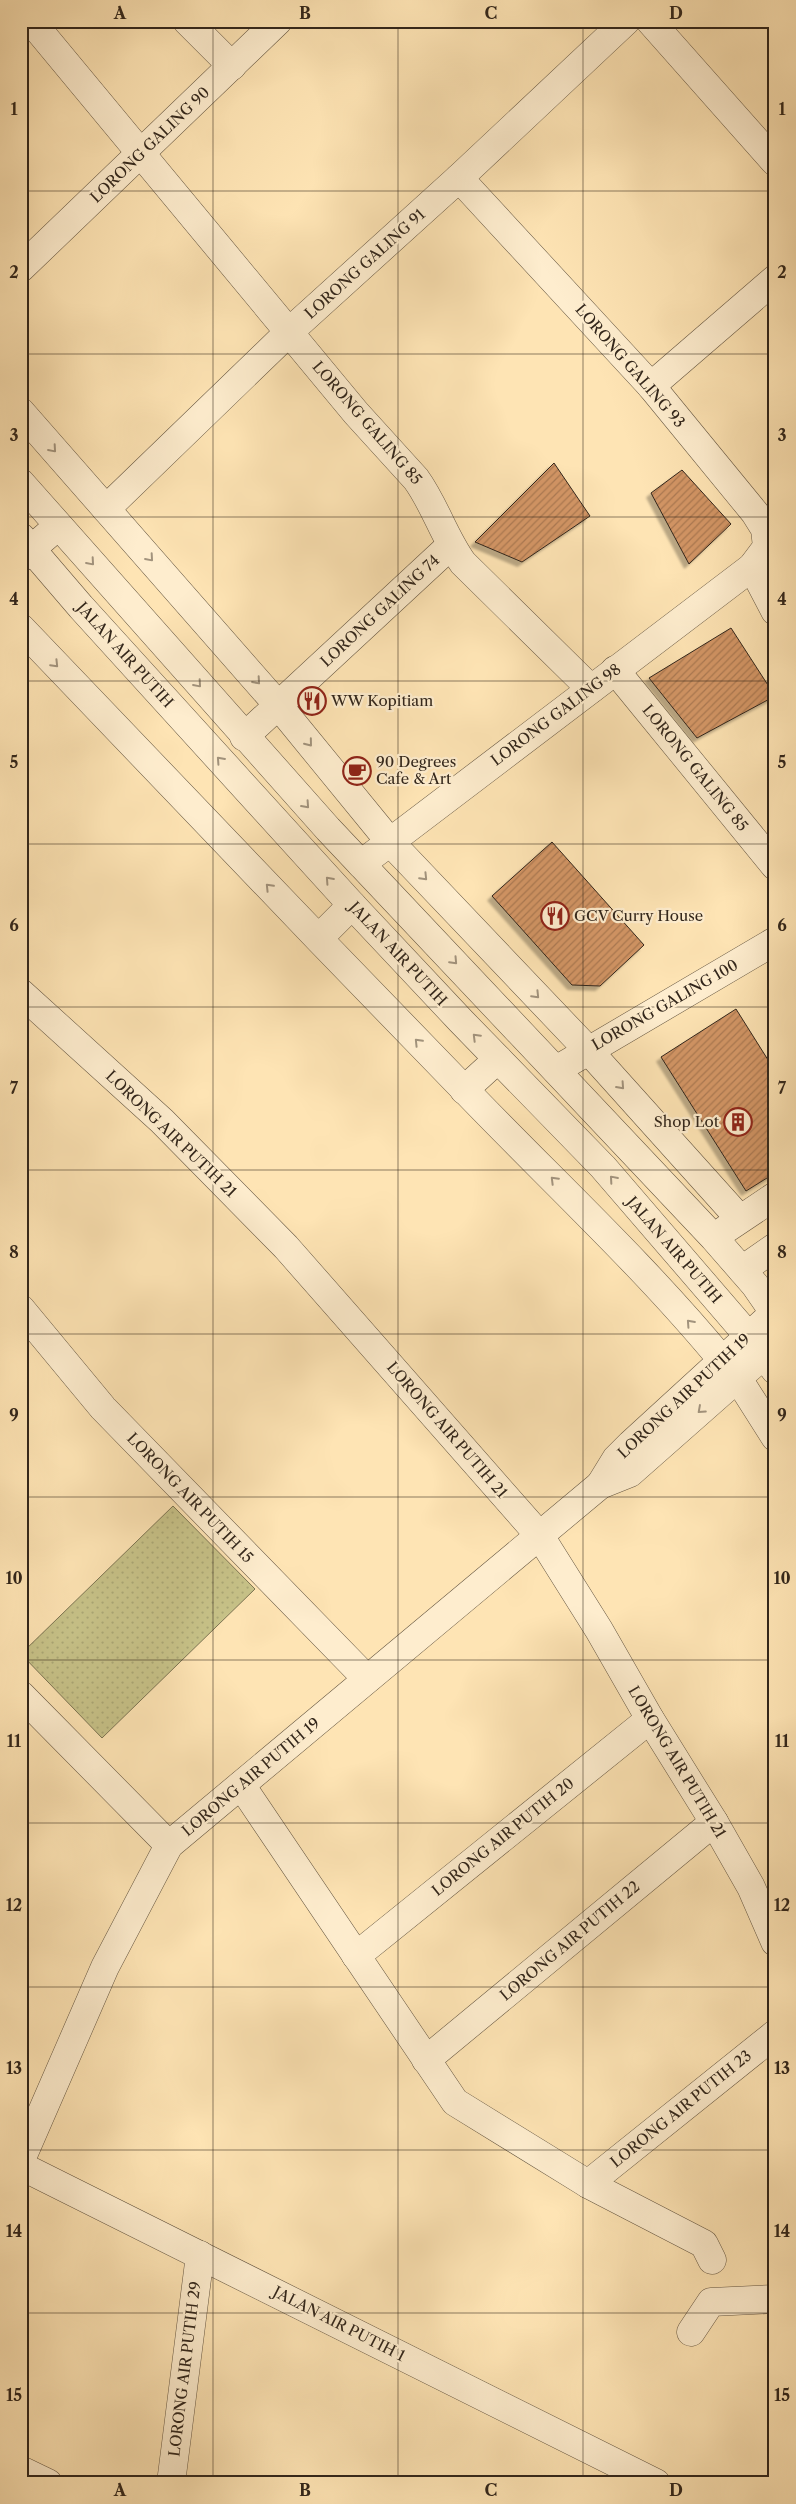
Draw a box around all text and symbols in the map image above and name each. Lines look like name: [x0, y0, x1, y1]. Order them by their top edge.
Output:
text: A: [113, 3, 127, 23]
text: B: [299, 3, 311, 23]
text: C: [485, 3, 497, 23]
text: D: [669, 3, 683, 23]
street label: LORONG GALING 90: [86, 83, 213, 207]
text: 1: [10, 99, 18, 119]
text: 1: [778, 99, 786, 119]
street label: LORONG GALING 91: [301, 204, 429, 323]
text: 2: [9, 262, 19, 282]
text: 2: [777, 262, 787, 282]
street label: LORONG GALING 93: [572, 300, 689, 431]
street label: LORONG GALING 85: [309, 357, 426, 488]
text: 3: [9, 425, 19, 445]
text: 3: [777, 425, 787, 445]
one-way arrow: [48, 443, 56, 452]
street label: LORONG GALING 74: [316, 550, 443, 671]
one-way arrow: [144, 553, 153, 562]
one-way arrow: [85, 557, 94, 566]
text: 4: [9, 589, 19, 609]
text: 4: [777, 589, 787, 609]
street label: JALAN AIR PUTIH: [72, 596, 178, 711]
one-way arrow: [49, 658, 58, 667]
street label: LORONG GALING 98: [487, 659, 625, 770]
one-way arrow: [251, 675, 260, 684]
one-way arrow: [192, 679, 201, 688]
restaurant icon: WW Kopitiam: [297, 686, 327, 716]
place label: WW Kopitiam: [330, 691, 433, 710]
street label: LORONG GALING 85: [638, 701, 752, 835]
one-way arrow: [304, 737, 312, 746]
text: 5: [10, 752, 19, 772]
place label: 90 Degrees Cafe & Art: [376, 752, 456, 788]
text: 5: [778, 752, 787, 772]
one-way arrow: [217, 756, 226, 765]
cafe icon: 90 Degrees Cafe & Art: [342, 756, 372, 786]
one-way arrow: [300, 800, 309, 809]
one-way arrow: [418, 872, 427, 881]
one-way arrow: [326, 876, 335, 885]
one-way arrow: [266, 883, 275, 892]
street label: JALAN AIR PUTIH: [344, 896, 452, 1010]
restaurant icon: GCV Curry House: [540, 901, 570, 931]
place label: GCV Curry House: [574, 906, 703, 925]
text: 6: [9, 915, 19, 935]
text: 6: [777, 915, 787, 935]
street label: LORONG GALING 100: [588, 955, 741, 1054]
one-way arrow: [448, 956, 457, 965]
one-way arrow: [530, 989, 539, 998]
one-way arrow: [473, 1034, 482, 1043]
one-way arrow: [415, 1039, 424, 1048]
street label: LORONG AIR PUTIH 21: [102, 1066, 241, 1201]
text: 7: [10, 1078, 19, 1098]
text: 7: [778, 1078, 787, 1098]
one-way arrow: [615, 1080, 624, 1089]
building icon: Shop Lot: [723, 1107, 753, 1137]
place label: Shop Lot: [654, 1112, 720, 1131]
one-way arrow: [610, 1175, 619, 1184]
one-way arrow: [550, 1177, 559, 1186]
street label: JALAN AIR PUTIH: [621, 1191, 726, 1307]
text: 8: [9, 1242, 19, 1262]
text: 8: [777, 1242, 787, 1262]
one-way arrow: [687, 1319, 696, 1328]
street label: LORONG AIR PUTIH 19: [613, 1329, 754, 1462]
street label: LORONG AIR PUTIH 21: [383, 1358, 512, 1502]
one-way arrow: [697, 1404, 706, 1413]
text: 9: [9, 1405, 19, 1425]
text: 9: [777, 1405, 787, 1425]
street label: LORONG AIR PUTIH 15: [123, 1429, 258, 1567]
text: 10: [5, 1568, 23, 1588]
text: 10: [773, 1568, 791, 1588]
street label: LORONG AIR PUTIH 21: [624, 1682, 731, 1842]
street label: LORONG AIR PUTIH 19: [178, 1713, 324, 1840]
text: 11: [7, 1731, 22, 1751]
text: 11: [775, 1731, 790, 1751]
street label: LORONG AIR PUTIH 20: [428, 1773, 578, 1900]
street label: LORONG AIR PUTIH 22: [496, 1877, 643, 2005]
text: 12: [6, 1895, 22, 1915]
text: 12: [774, 1895, 790, 1915]
street label: LORONG AIR PUTIH 23: [606, 2046, 755, 2171]
text: 13: [6, 2058, 22, 2078]
text: 13: [774, 2058, 790, 2078]
text: 14: [6, 2221, 22, 2241]
text: 14: [774, 2221, 790, 2241]
street label: LORONG AIR PUTIH 29: [164, 2280, 205, 2458]
street label: JALAN AIR PUTIH 1: [268, 2281, 409, 2365]
text: 15: [6, 2385, 22, 2405]
text: 15: [774, 2385, 790, 2405]
text: A: [113, 2480, 127, 2500]
text: B: [299, 2480, 311, 2500]
text: C: [485, 2480, 497, 2500]
text: D: [669, 2480, 683, 2500]

